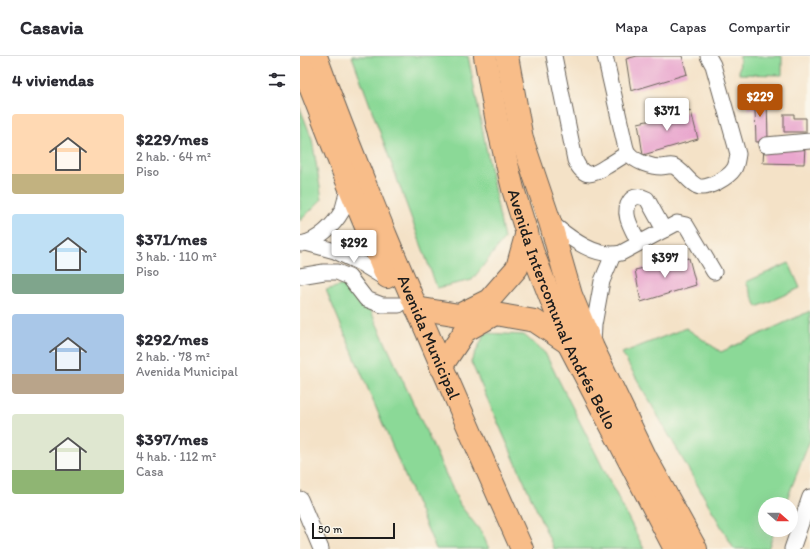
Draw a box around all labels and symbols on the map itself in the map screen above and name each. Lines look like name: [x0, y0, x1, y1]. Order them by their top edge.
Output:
pin: $229: [736, 84, 784, 118]
pin: $371: [643, 98, 691, 132]
street label: Avenida Intercomunal Andrés Bello: [504, 187, 621, 433]
pin: $292: [330, 230, 378, 264]
pin: $397: [641, 245, 689, 279]
street label: Avenida Municipal: [394, 272, 465, 402]
north arrow: [758, 497, 798, 537]
scale bar: [312, 521, 395, 540]

